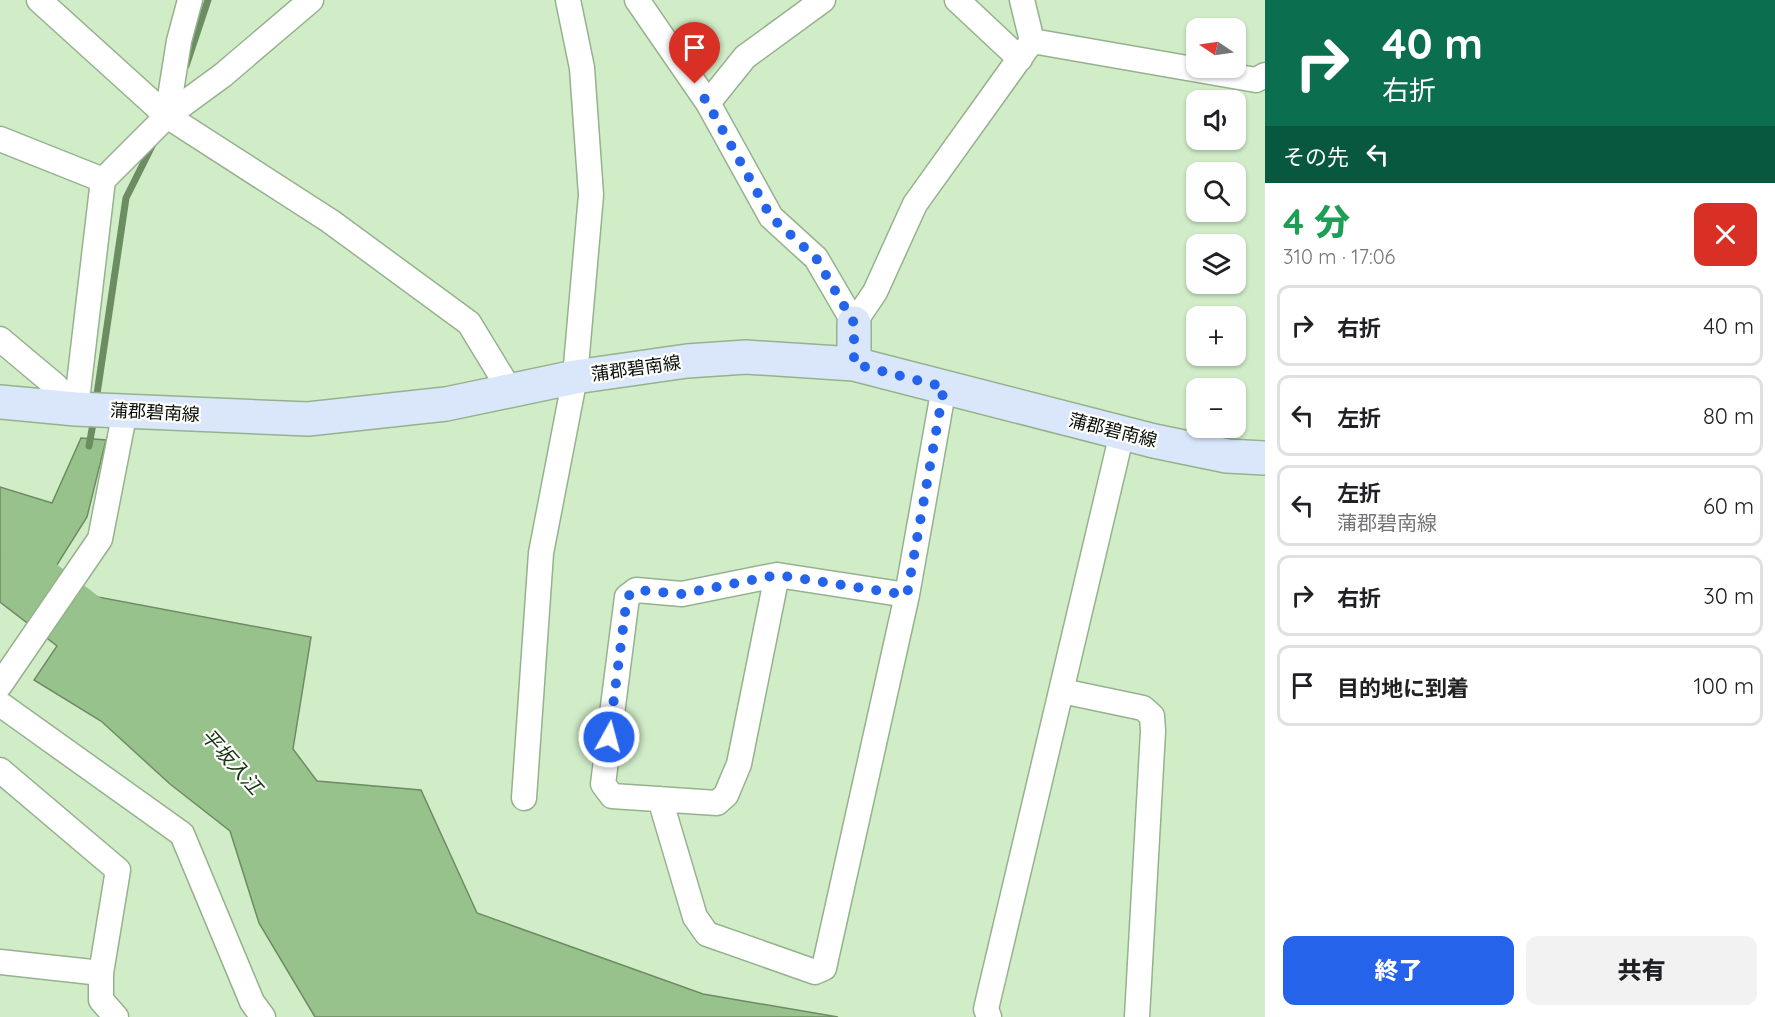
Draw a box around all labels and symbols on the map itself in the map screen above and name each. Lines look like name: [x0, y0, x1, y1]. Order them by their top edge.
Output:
north arrow: [1186, 18, 1246, 78]
pin: [669, 22, 720, 84]
street label: 蒲郡碧南線: [590, 350, 682, 386]
street label: 蒲郡碧南線: [109, 398, 201, 426]
street label: 蒲郡碧南線: [1067, 408, 1159, 452]
position arrow: [577, 705, 641, 769]
water label: 平坂入江: [196, 723, 269, 801]

